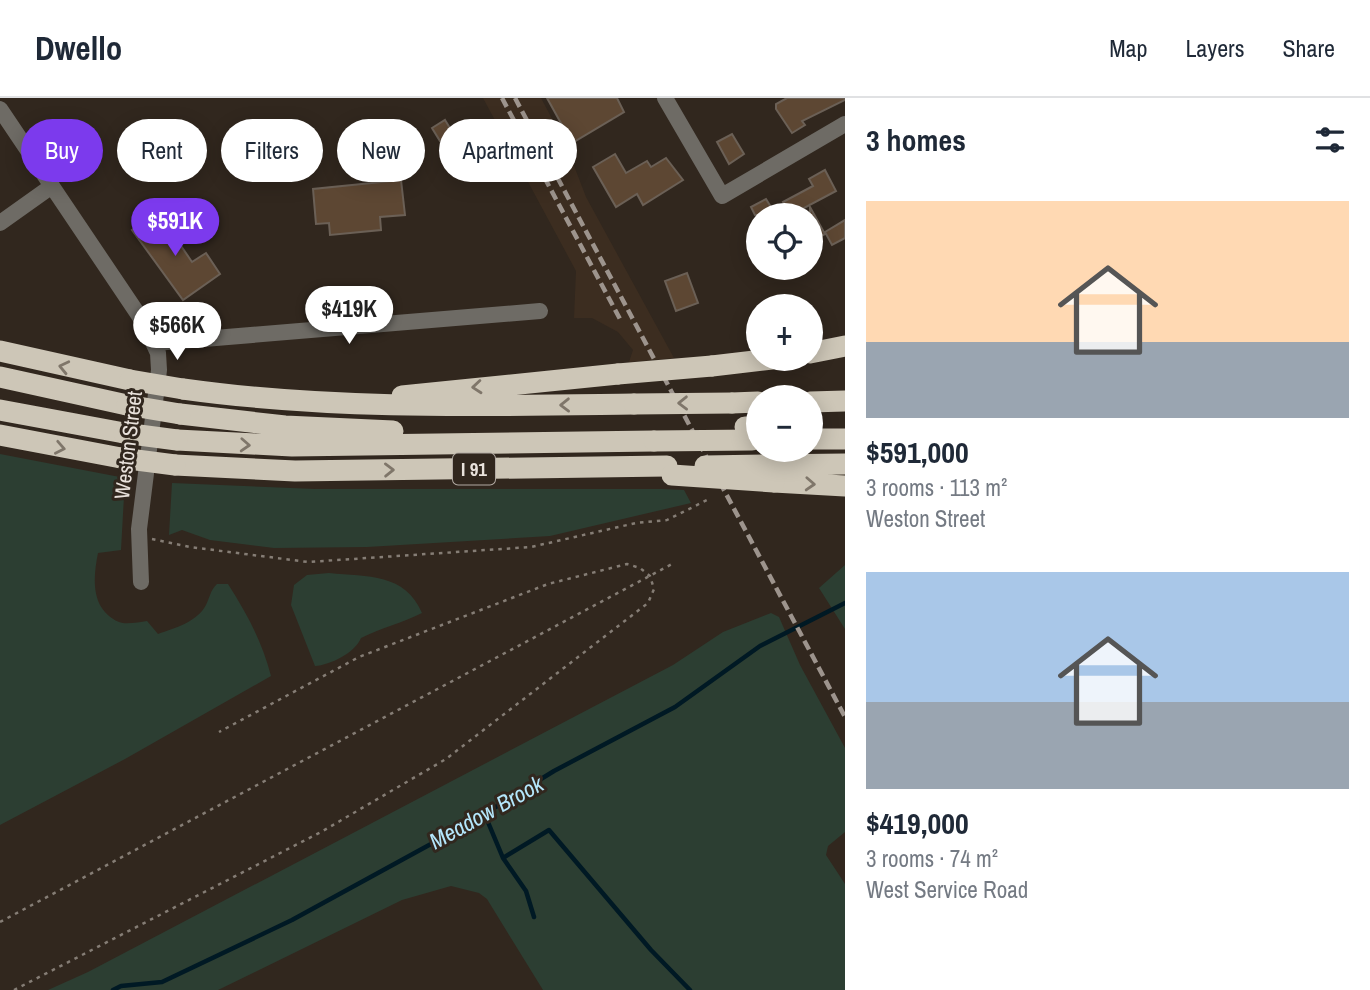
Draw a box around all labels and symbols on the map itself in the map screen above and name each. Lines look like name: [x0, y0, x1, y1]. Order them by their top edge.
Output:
pin: $591K: [126, 198, 224, 258]
pin: $419K: [300, 286, 398, 346]
pin: $566K: [128, 302, 226, 362]
one-way arrow: [59, 361, 71, 375]
one-way arrow: [471, 379, 482, 394]
street label: Weston Street: [107, 389, 149, 501]
one-way arrow: [677, 395, 687, 411]
one-way arrow: [560, 397, 571, 412]
one-way arrow: [240, 437, 251, 452]
one-way arrow: [54, 439, 66, 454]
road number: I 91: [453, 454, 495, 484]
one-way arrow: [384, 462, 395, 478]
one-way arrow: [804, 476, 815, 491]
water label: Meadow Brook: [423, 767, 550, 856]

